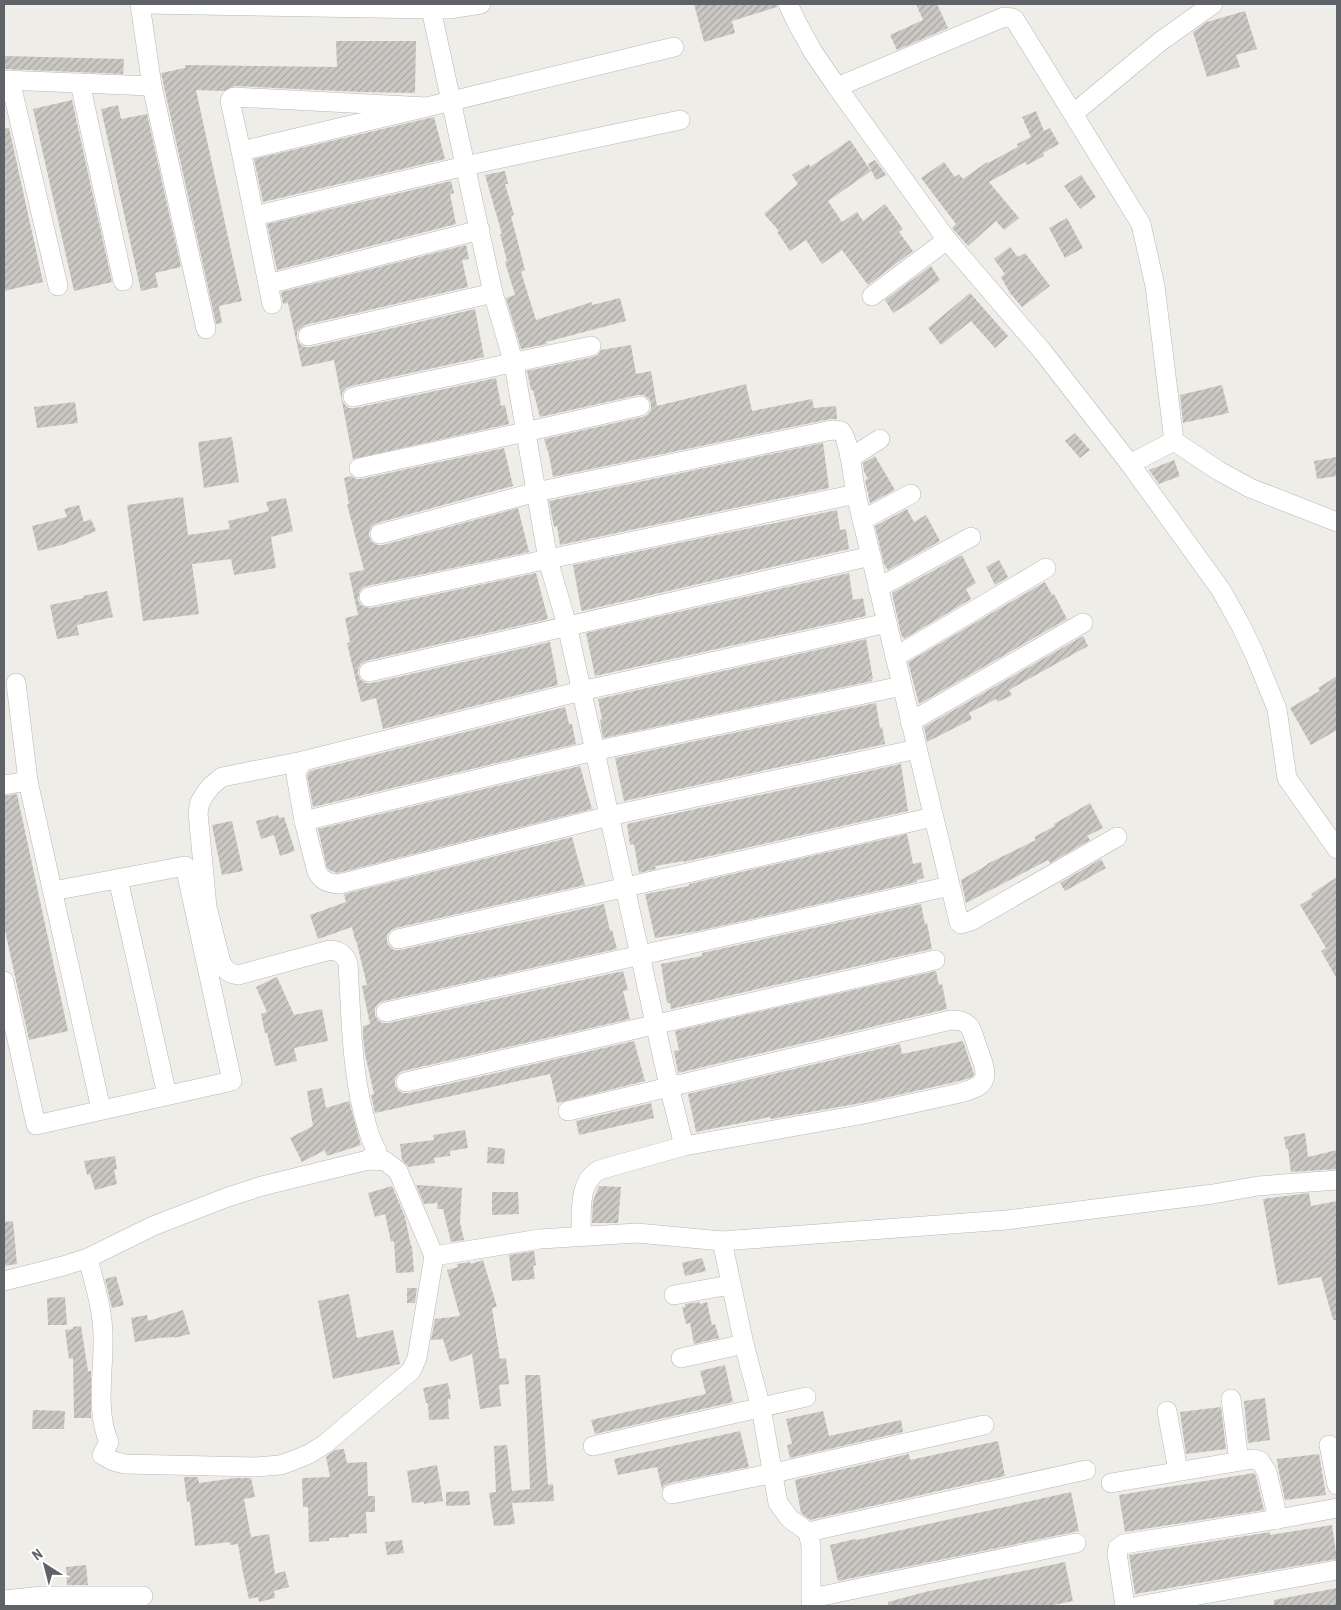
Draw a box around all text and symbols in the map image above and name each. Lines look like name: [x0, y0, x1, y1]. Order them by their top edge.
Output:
north arrow: [20, 1540, 70, 1590]
text: N: [29, 1545, 46, 1563]

